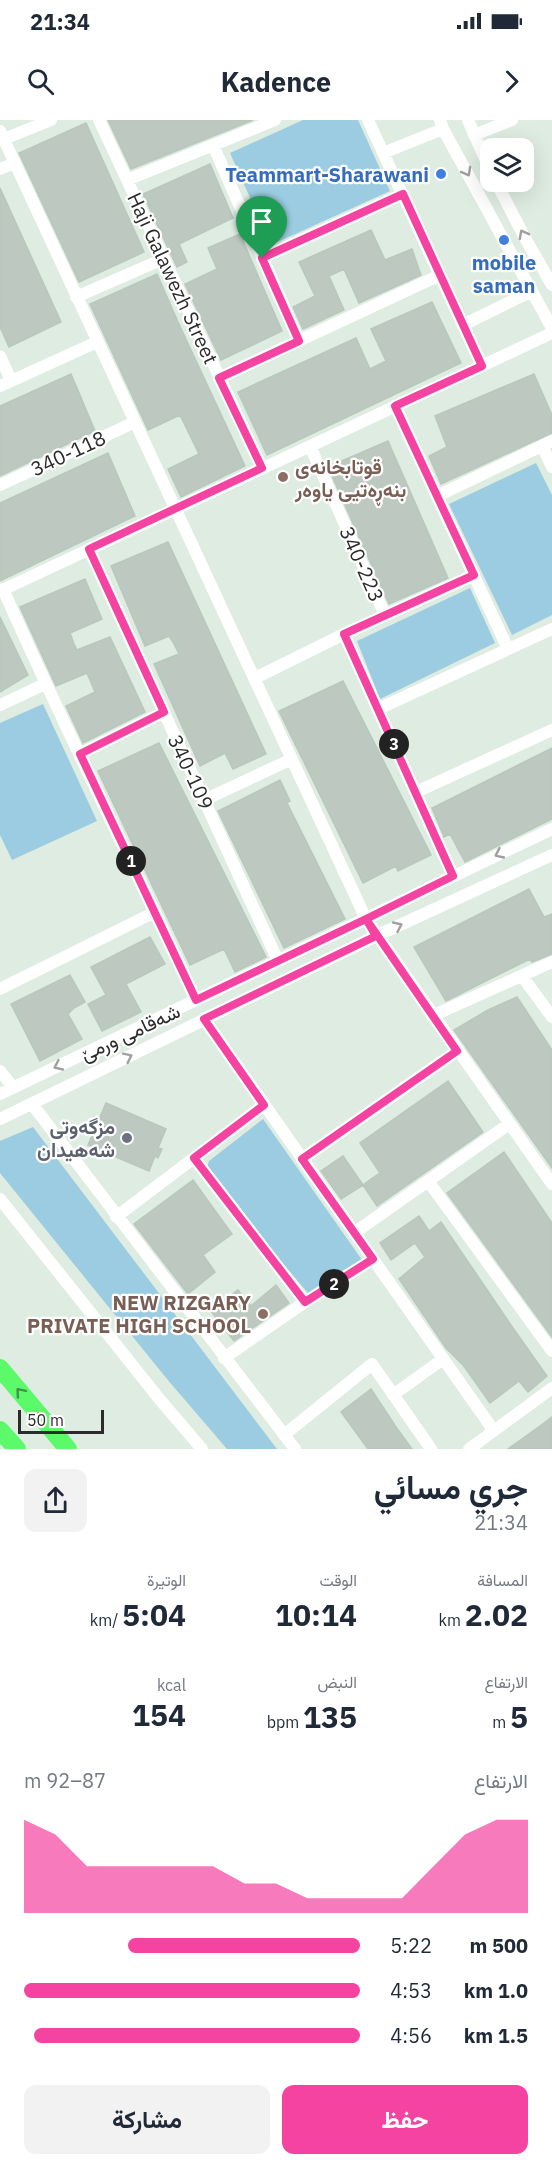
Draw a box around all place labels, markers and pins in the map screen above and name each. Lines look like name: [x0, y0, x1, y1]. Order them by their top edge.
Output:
place label: Teammart-Sharawani: [225, 161, 429, 188]
marker: Teammart-Sharawani: [434, 167, 448, 181]
pin: [236, 196, 287, 258]
marker: mobile saman: [497, 233, 511, 247]
place label: mobile saman: [472, 249, 536, 299]
place label: قوتابخانەی بنەڕەتیی یاوەر: [294, 453, 406, 506]
marker: قوتابخانەی بنەڕەتیی یاوەر: [276, 470, 290, 484]
pin: 3: [379, 729, 409, 759]
pin: 1: [116, 846, 146, 876]
place label: مزگەوتی شەهیدان: [37, 1113, 115, 1163]
marker: مزگەوتی شەهیدان: [120, 1131, 134, 1145]
pin: 2: [319, 1269, 349, 1299]
place label: NEW RIZGARY PRIVATE HIGH SCHOOL: [27, 1289, 251, 1339]
marker: NEW RIZGARY PRIVATE HIGH SCHOOL: [256, 1307, 270, 1321]

